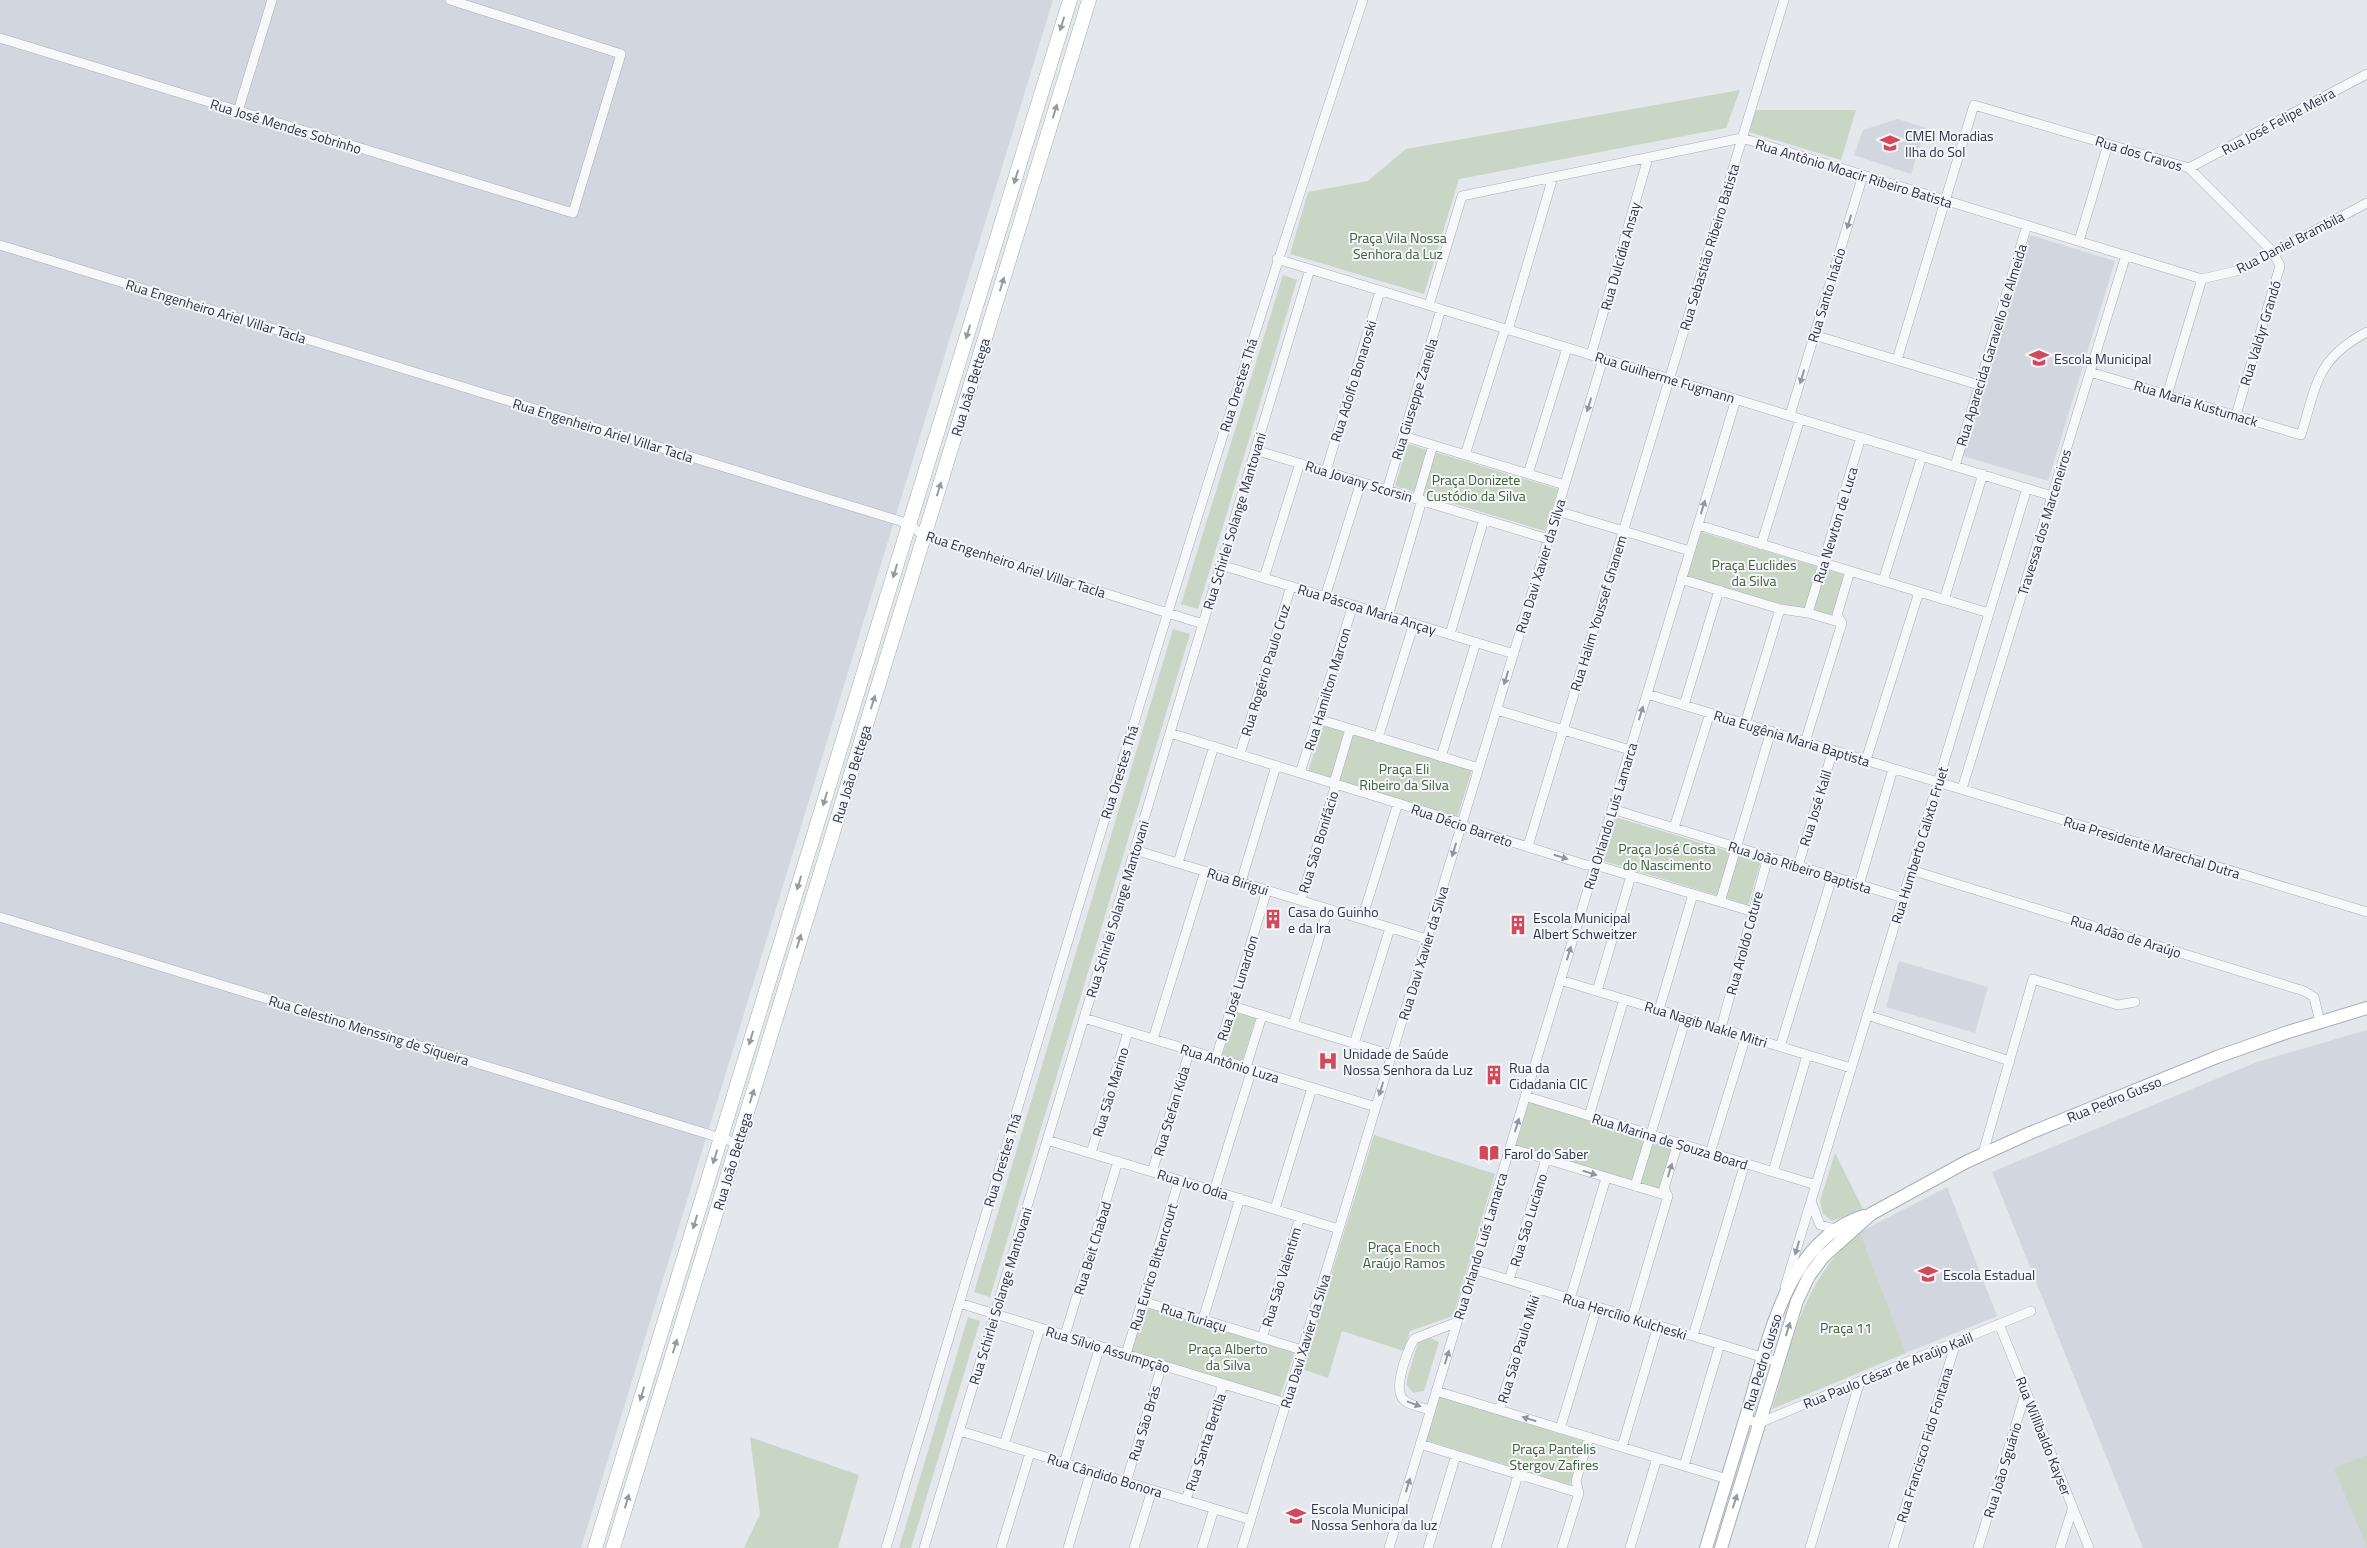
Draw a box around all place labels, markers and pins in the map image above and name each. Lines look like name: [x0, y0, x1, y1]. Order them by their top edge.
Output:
place label: CMEI Moradias Ilha do Sol: [1905, 125, 1994, 162]
school or university icon: CMEI Moradias Ilha do Sol: [1879, 132, 1901, 154]
school or university icon: Escola Municipal: [2028, 347, 2050, 369]
place label: Escola Municipal: [2054, 348, 2152, 369]
place label: Casa do Guinho e da Ira: [1288, 901, 1379, 938]
place label: Escola Municipal Albert Schweitzer: [1533, 907, 1637, 944]
building icon: Casa do Guinho e da Ira: [1262, 908, 1284, 930]
building icon: Escola Municipal Albert Schweitzer: [1507, 914, 1529, 936]
place label: Unidade de Saúde Nossa Senhora da Luz: [1343, 1043, 1473, 1080]
hospital icon: Unidade de Saúde Nossa Senhora da Luz: [1317, 1050, 1339, 1072]
place label: Rua da Cidadania CIC: [1509, 1057, 1588, 1094]
building icon: Rua da Cidadania CIC: [1483, 1064, 1505, 1086]
library icon: Farol do Saber: [1478, 1142, 1500, 1164]
place label: Farol do Saber: [1504, 1143, 1588, 1164]
school or university icon: Escola Estadual: [1917, 1263, 1939, 1285]
place label: Escola Estadual: [1943, 1264, 2035, 1285]
place label: Escola Municipal Nossa Senhora da luz: [1311, 1498, 1437, 1535]
school or university icon: Escola Municipal Nossa Senhora da luz: [1285, 1505, 1307, 1527]

